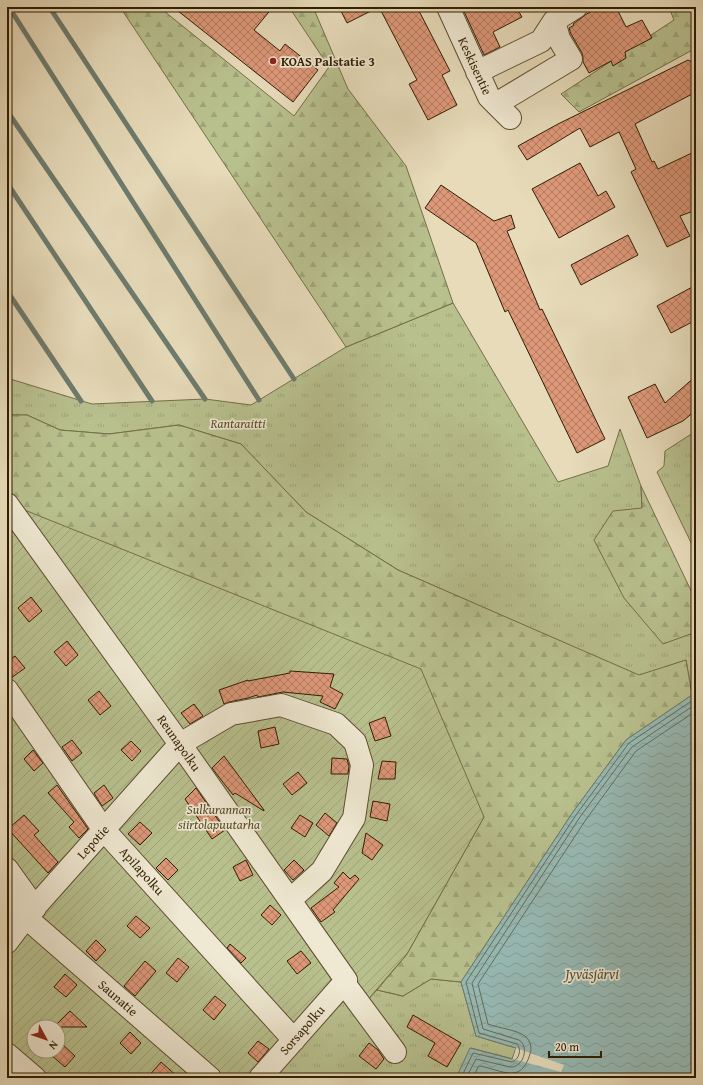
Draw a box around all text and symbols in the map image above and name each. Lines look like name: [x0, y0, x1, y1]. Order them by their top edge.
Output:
street label: Keskisentie: [453, 34, 497, 98]
place label: KOAS Palstatie 3: [281, 52, 375, 71]
marker: KOAS Palstatie 3: [268, 56, 278, 66]
park label: Rantaraitti: [209, 414, 266, 433]
street label: Reunapolku: [153, 711, 205, 775]
park label: Sulkurannan siirtolapuutarha: [177, 800, 260, 834]
street label: Lepotie: [72, 821, 114, 863]
street label: Apilapolku: [115, 843, 169, 899]
water label: Jyväsjärvi: [563, 964, 619, 984]
street label: Saunatie: [94, 975, 142, 1021]
street label: Sorsapolku: [275, 1001, 329, 1059]
north arrow: [26, 1019, 66, 1059]
scale bar: [549, 1033, 601, 1059]
text: N: [45, 1037, 62, 1054]
text: 20 m: [555, 1038, 579, 1055]

